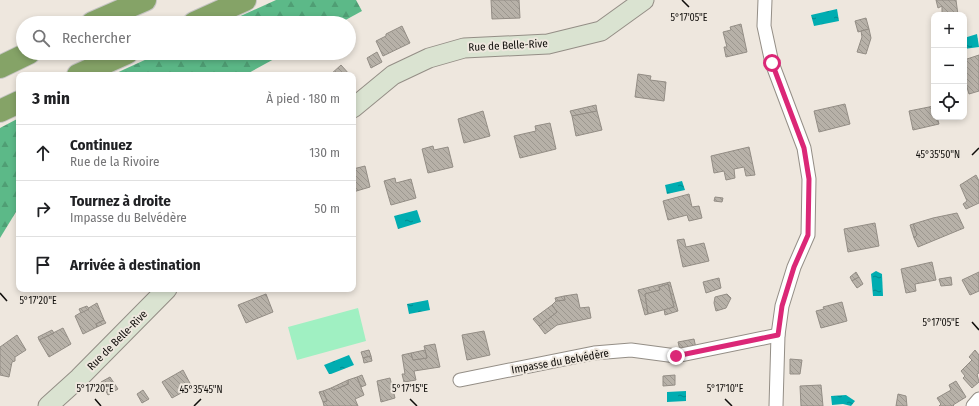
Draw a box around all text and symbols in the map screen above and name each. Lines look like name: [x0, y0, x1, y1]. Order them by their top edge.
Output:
text: 5°17'05"E: [670, 12, 708, 24]
map controls: [931, 12, 967, 120]
button: +: [931, 12, 967, 48]
search box: [16, 16, 356, 60]
icon: search: [30, 27, 52, 49]
text: Rechercher: [62, 29, 131, 47]
street label: Rue de Belle-Rive: [468, 37, 548, 54]
button: −: [931, 48, 967, 84]
route start: [763, 54, 781, 72]
button: locate: [931, 84, 967, 120]
text: 3 min: [32, 88, 70, 109]
text: À pied · 180 m: [266, 91, 340, 106]
text: Continuez: [70, 136, 132, 154]
icon: ahead: [32, 142, 54, 164]
text: 130 m: [309, 145, 340, 160]
text: 45°35'50"N: [916, 149, 960, 161]
text: Rue de la Rivoire: [70, 154, 159, 169]
text: Tournez à droite: [70, 192, 171, 210]
icon: right: [32, 198, 54, 220]
text: 50 m: [314, 201, 340, 216]
text: Impasse du Belvédère: [70, 210, 187, 225]
icon: arrive: [32, 254, 54, 276]
text: Arrivée à destination: [70, 256, 201, 274]
text: 5°17'20"E: [19, 295, 57, 307]
street label: Rue de Belle-Rive: [85, 308, 150, 373]
text: 5°17'05"E: [922, 317, 960, 329]
street label: Impasse du Belvédère: [510, 347, 610, 376]
route end: [667, 347, 685, 365]
text: 5°17'20"E: [76, 383, 114, 395]
text: 5°17'15"E: [392, 383, 428, 395]
text: 5°17'10"E: [707, 383, 744, 395]
text: 45°35'45"N: [179, 384, 223, 396]

